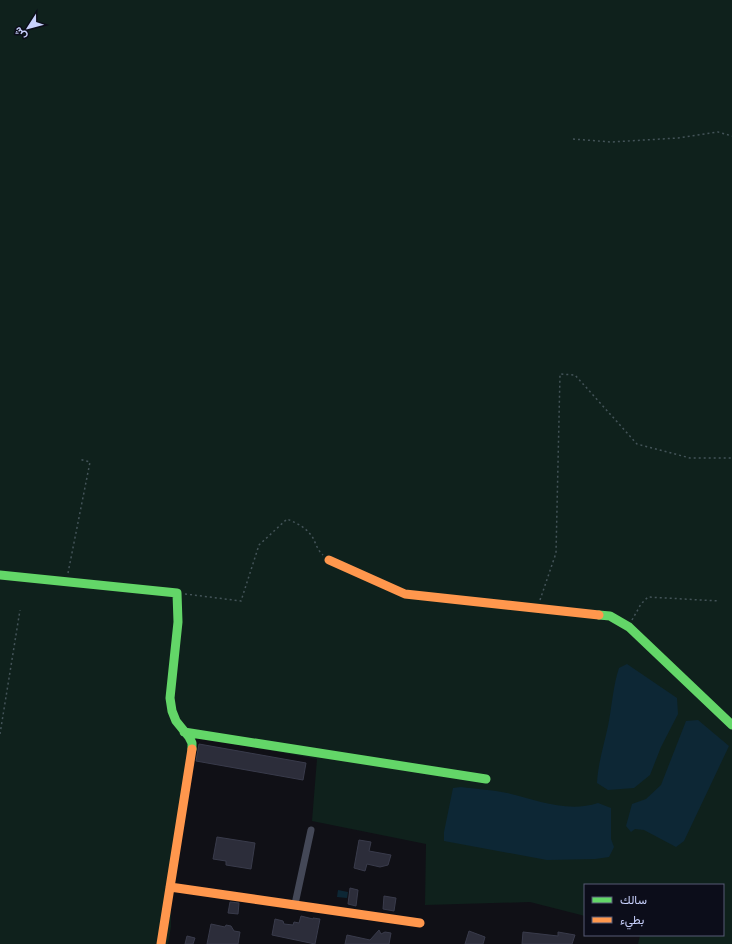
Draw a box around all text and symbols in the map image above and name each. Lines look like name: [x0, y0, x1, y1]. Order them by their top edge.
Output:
north arrow: [8, 8, 48, 48]
text: ش: [12, 24, 29, 42]
legend: [584, 884, 724, 936]
text: سالك: [620, 894, 647, 906]
text: بطيء: [620, 914, 644, 930]

